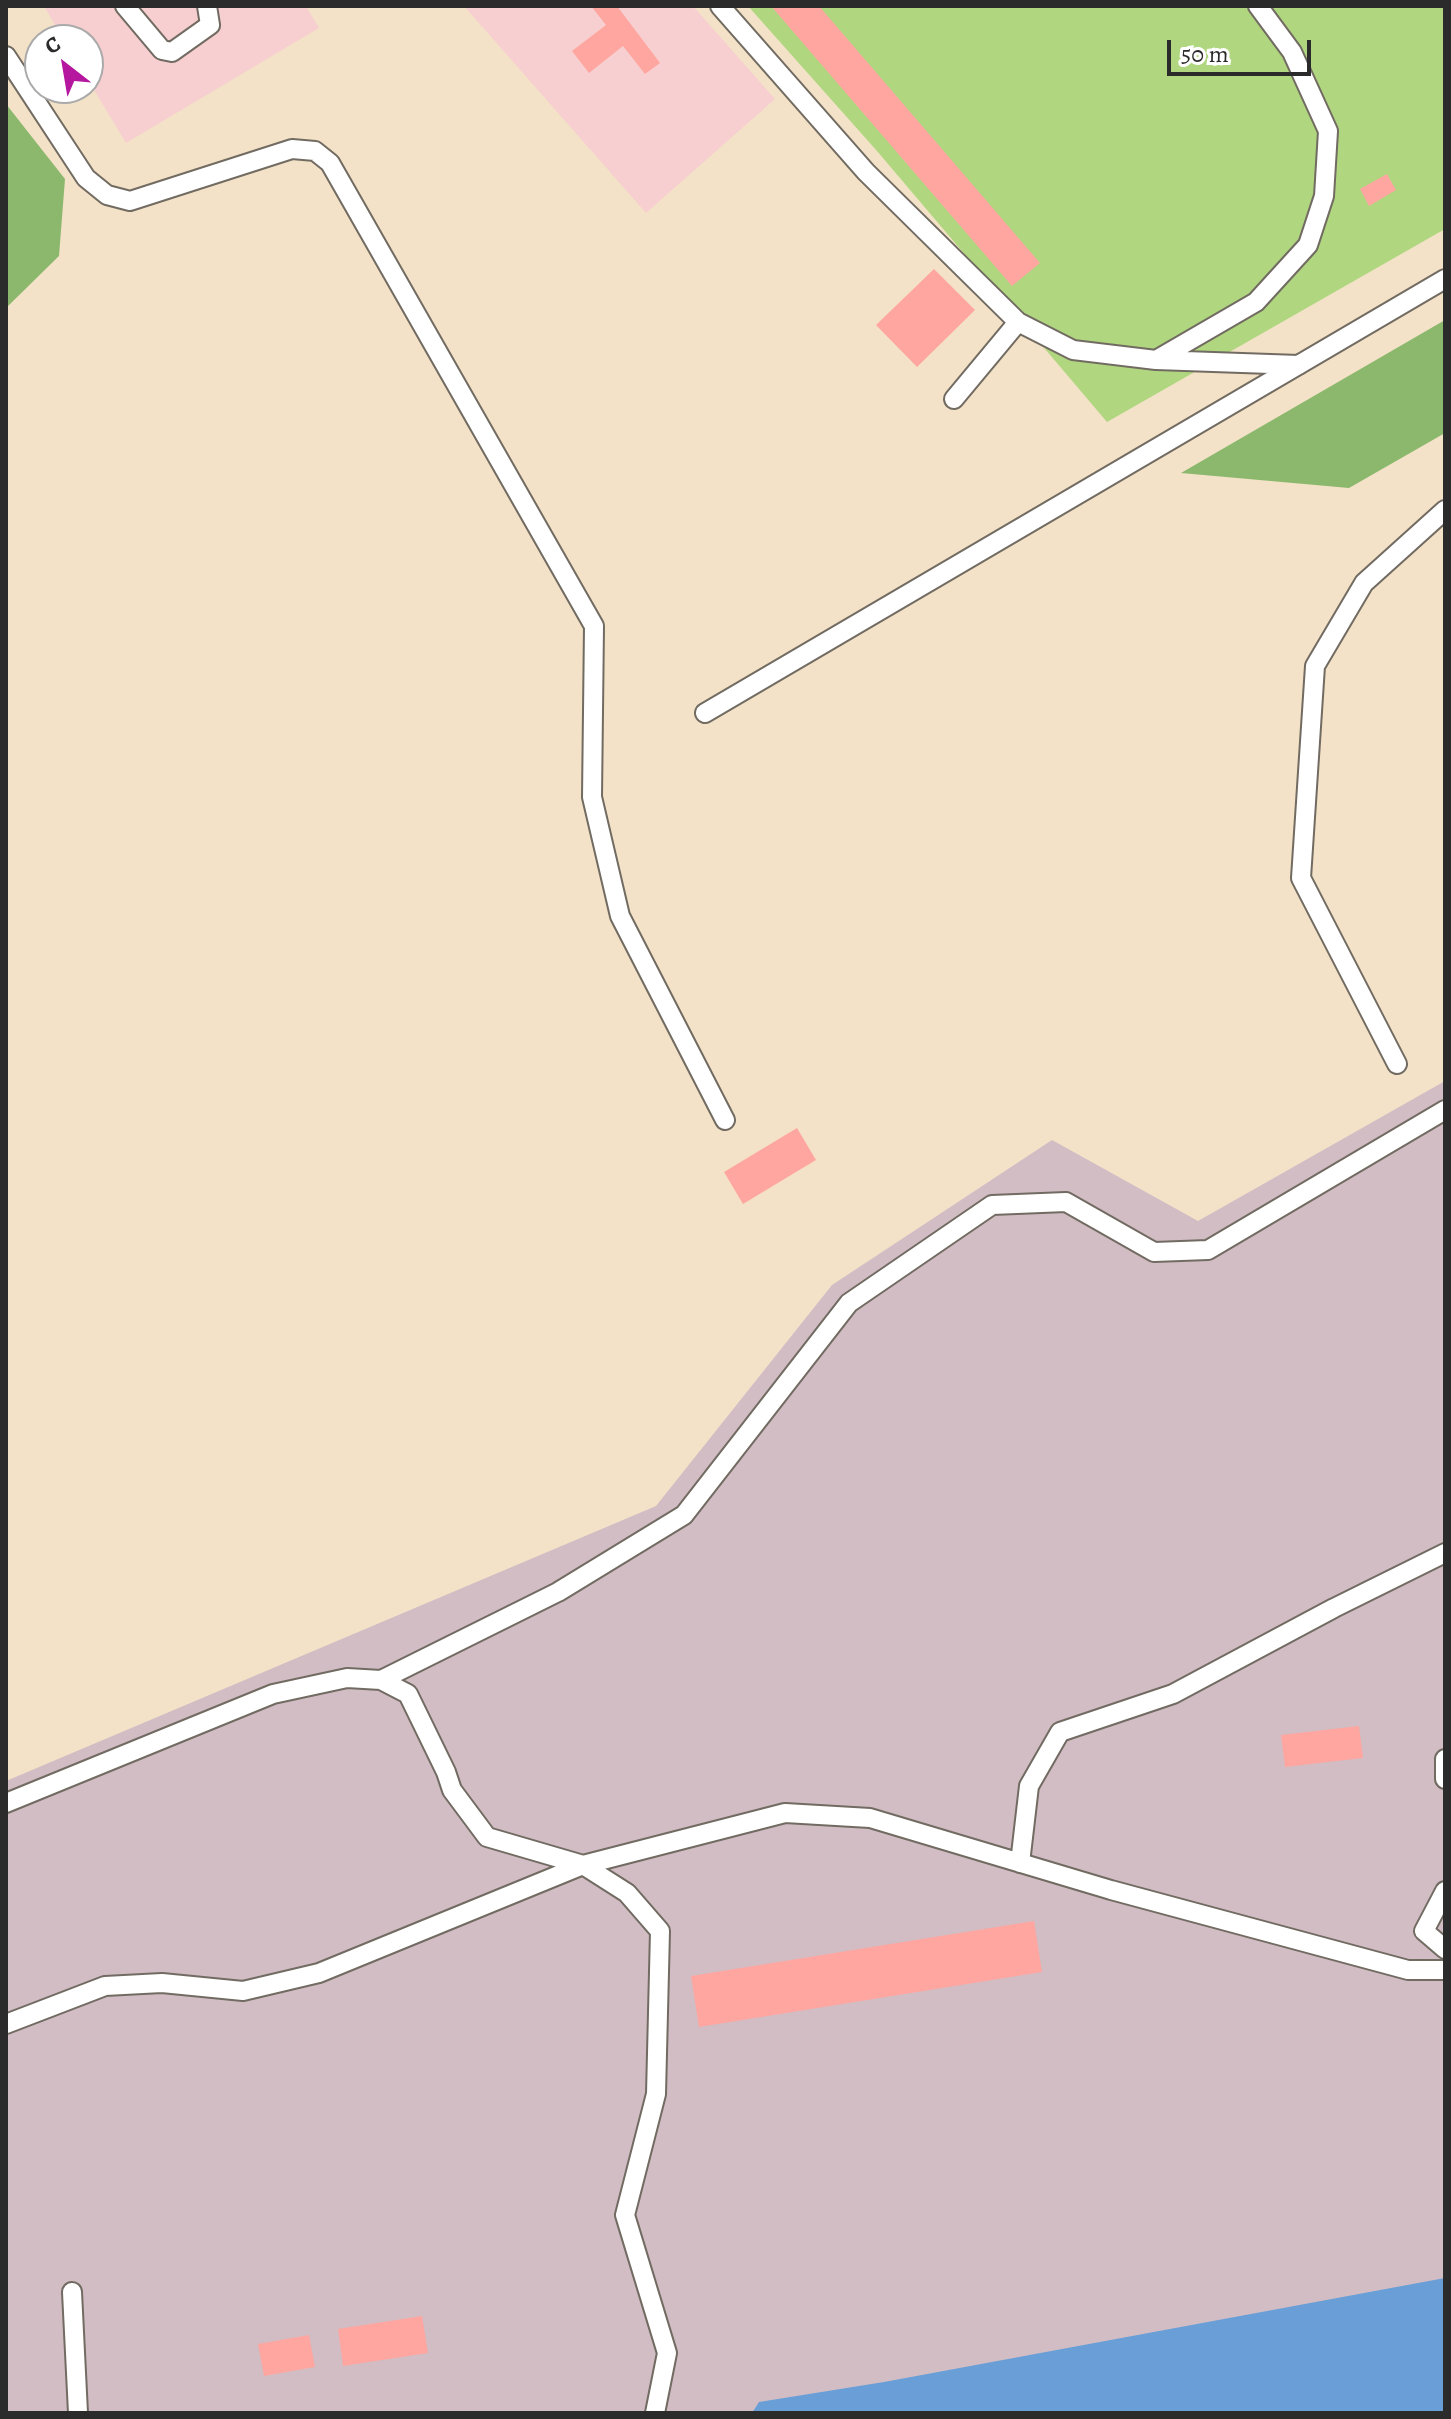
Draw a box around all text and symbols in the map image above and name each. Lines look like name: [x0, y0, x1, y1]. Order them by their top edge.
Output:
north arrow: [24, 24, 104, 104]
scale bar: [1171, 24, 1315, 74]
text: С: [39, 29, 66, 61]
text: 50 m: [1181, 38, 1229, 70]

